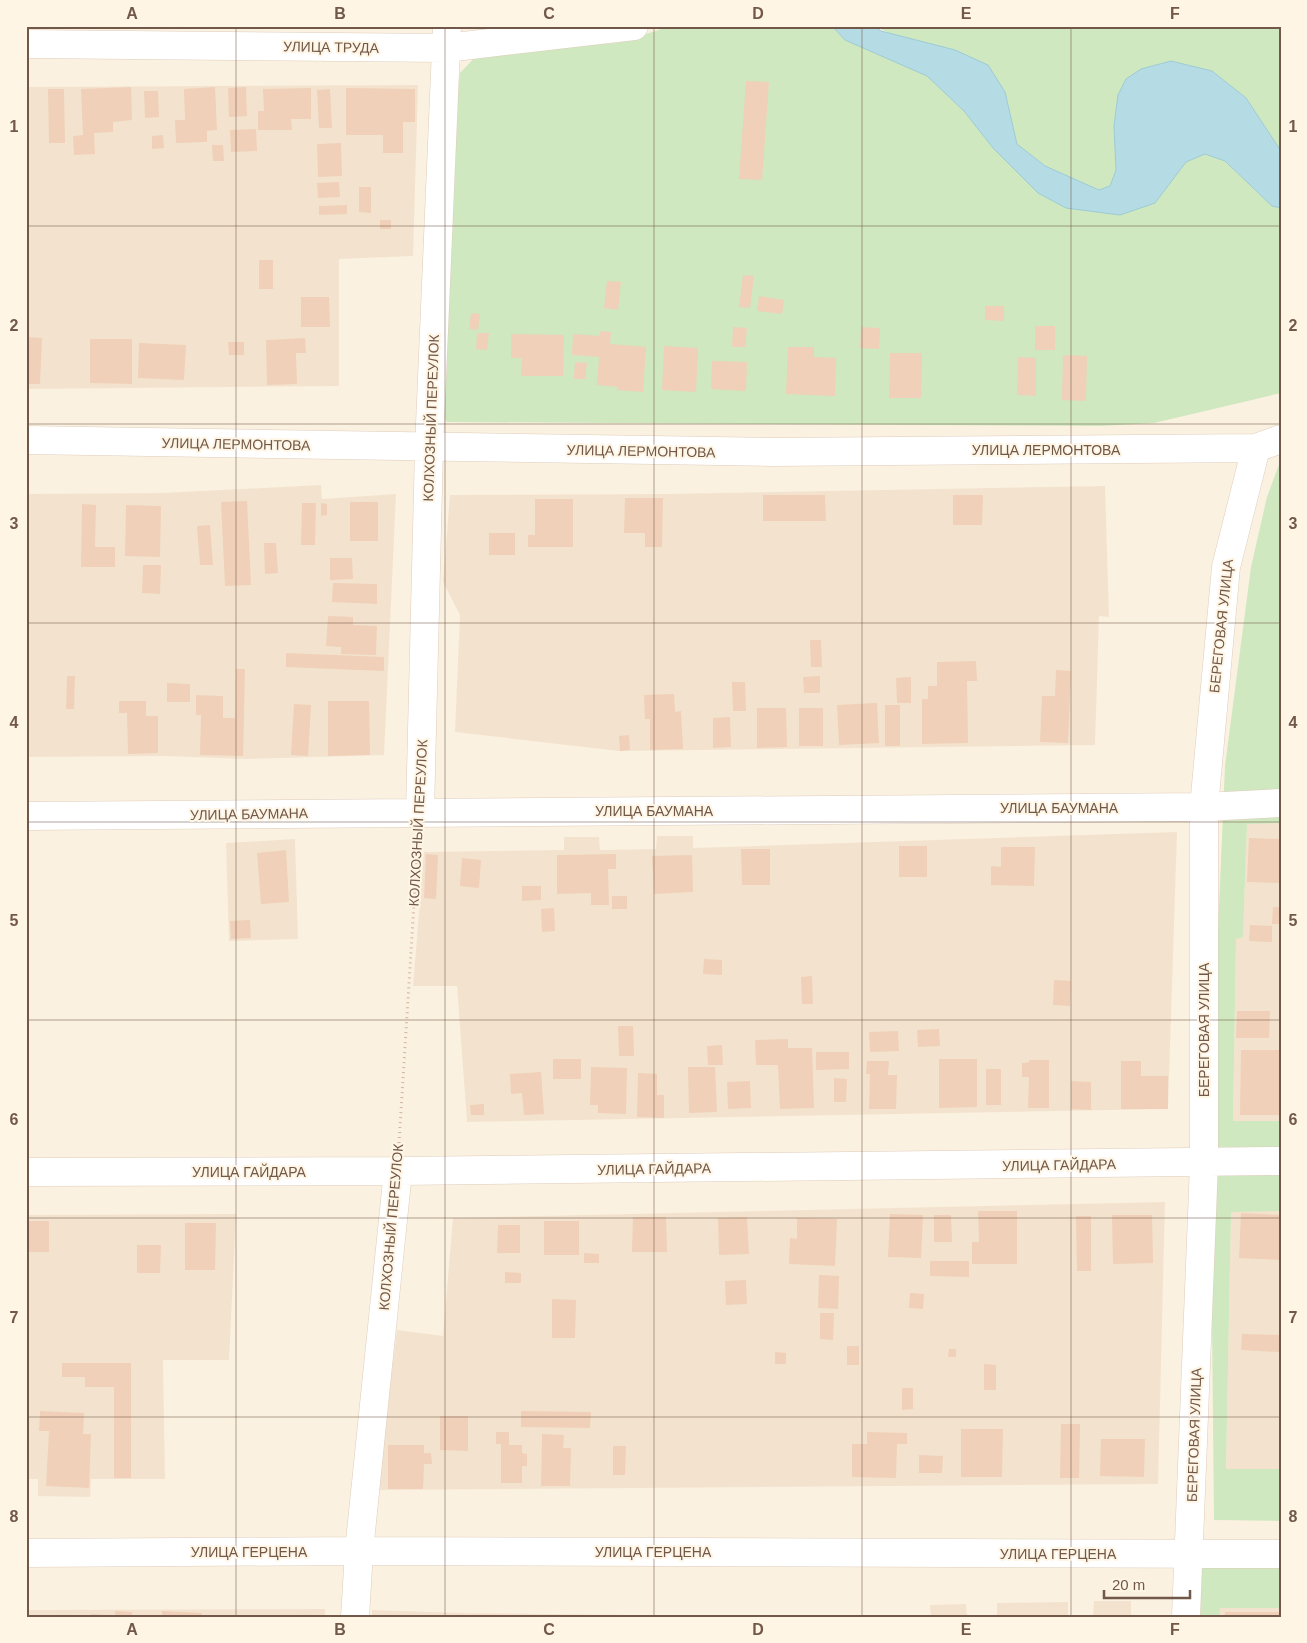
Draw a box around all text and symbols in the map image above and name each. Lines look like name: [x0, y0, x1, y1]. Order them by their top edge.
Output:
text: A: [126, 5, 138, 22]
text: B: [334, 5, 346, 22]
text: C: [543, 5, 555, 22]
text: D: [752, 5, 764, 22]
text: E: [961, 5, 972, 22]
text: F: [1170, 5, 1180, 22]
street label: УЛИЦА ТРУДА: [283, 38, 380, 56]
text: 1: [10, 118, 19, 135]
text: 1: [1289, 118, 1298, 135]
text: 2: [10, 317, 19, 334]
text: 2: [1289, 317, 1298, 334]
street label: КОЛХОЗНЫЙ ПЕРЕУЛОК: [419, 333, 442, 502]
street label: УЛИЦА ЛЕРМОНТОВА: [162, 435, 311, 453]
street label: УЛИЦА ЛЕРМОНТОВА: [567, 442, 716, 460]
street label: УЛИЦА ЛЕРМОНТОВА: [972, 442, 1121, 458]
text: 3: [10, 515, 19, 532]
text: 3: [1289, 515, 1298, 532]
street label: БЕРЕГОВАЯ УЛИЦА: [1206, 558, 1236, 694]
text: 4: [10, 714, 19, 731]
text: 4: [1289, 714, 1298, 731]
street label: КОЛХОЗНЫЙ ПЕРЕУЛОК: [405, 738, 430, 907]
street label: УЛИЦА БАУМАНА: [1000, 800, 1119, 816]
street label: УЛИЦА БАУМАНА: [595, 803, 714, 819]
street label: УЛИЦА БАУМАНА: [190, 805, 309, 823]
text: 5: [10, 912, 19, 929]
text: 5: [1289, 912, 1298, 929]
street label: БЕРЕГОВАЯ УЛИЦА: [1196, 962, 1212, 1097]
text: 6: [10, 1111, 19, 1128]
text: 6: [1289, 1111, 1298, 1128]
street label: КОЛХОЗНЫЙ ПЕРЕУЛОК: [375, 1142, 406, 1311]
street label: УЛИЦА ГАЙДАРА: [1002, 1155, 1117, 1174]
street label: УЛИЦА ГАЙДАРА: [597, 1159, 712, 1178]
street label: УЛИЦА ГАЙДАРА: [192, 1163, 307, 1180]
text: 7: [10, 1309, 19, 1326]
text: 7: [1289, 1309, 1298, 1326]
street label: БЕРЕГОВАЯ УЛИЦА: [1184, 1367, 1204, 1502]
text: 8: [10, 1508, 19, 1525]
text: 8: [1289, 1508, 1298, 1525]
street label: УЛИЦА ГЕРЦЕНА: [191, 1544, 308, 1560]
street label: УЛИЦА ГЕРЦЕНА: [595, 1544, 712, 1560]
street label: УЛИЦА ГЕРЦЕНА: [1000, 1546, 1117, 1562]
scale bar: [1104, 1568, 1191, 1600]
text: 20 m: [1112, 1576, 1145, 1593]
text: A: [126, 1621, 138, 1638]
text: B: [334, 1621, 346, 1638]
text: C: [543, 1621, 555, 1638]
text: D: [752, 1621, 764, 1638]
text: E: [961, 1621, 972, 1638]
text: F: [1170, 1621, 1180, 1638]

